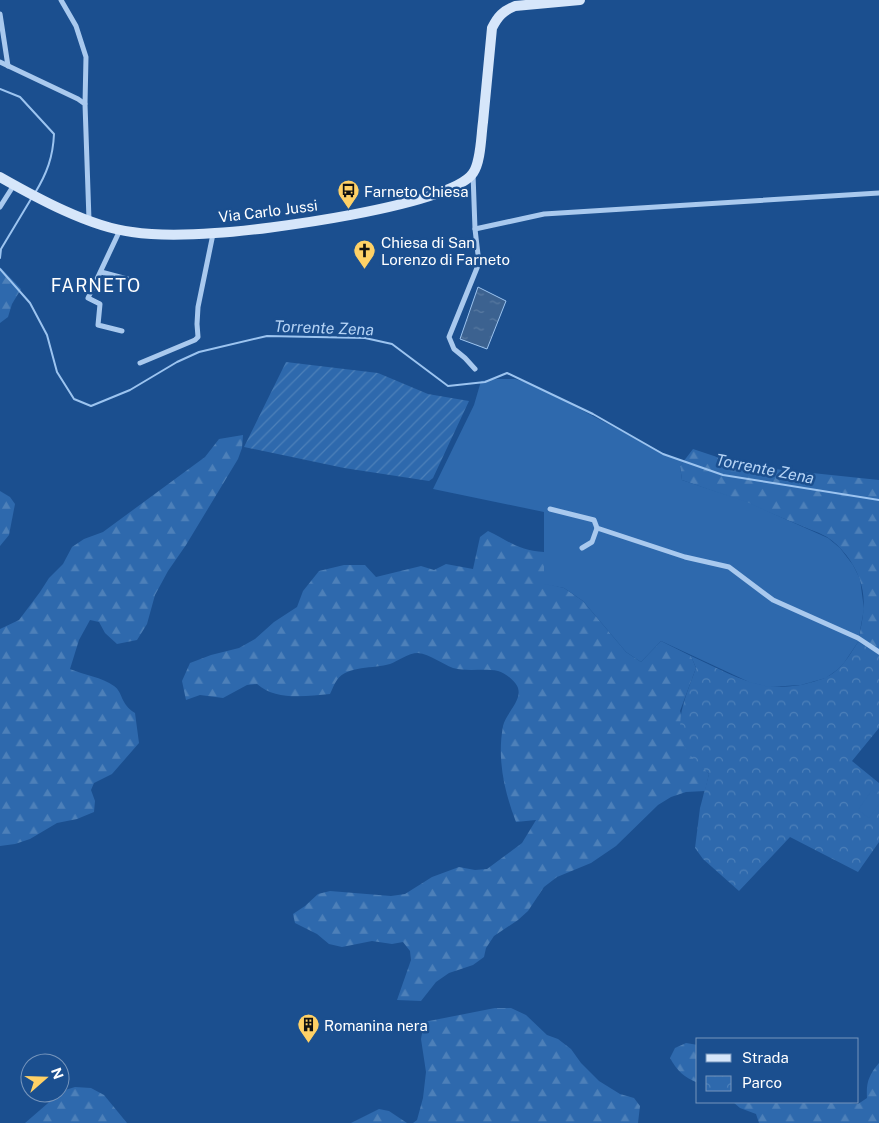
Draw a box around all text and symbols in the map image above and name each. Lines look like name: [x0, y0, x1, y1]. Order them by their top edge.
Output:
bus stop icon: Farneto Chiesa: [336, 179, 360, 210]
place label: Farneto Chiesa: [364, 183, 468, 200]
street label: Via Carlo Jussi: [217, 196, 319, 226]
place label: Chiesa di San Lorenzo di Farneto: [381, 234, 510, 268]
church icon: Chiesa di San Lorenzo di Farneto: [353, 239, 377, 270]
district label: FARNETO: [51, 275, 141, 296]
water label: Torrente Zena: [274, 317, 374, 339]
water label: Torrente Zena: [714, 450, 816, 488]
building icon: Romanina nera: [296, 1013, 320, 1044]
place label: Romanina nera: [324, 1017, 428, 1034]
legend: [696, 1038, 859, 1103]
text: Strada: [742, 1049, 789, 1066]
north arrow: [20, 1053, 70, 1103]
text: N: [48, 1066, 67, 1081]
text: Parco: [742, 1074, 782, 1091]

